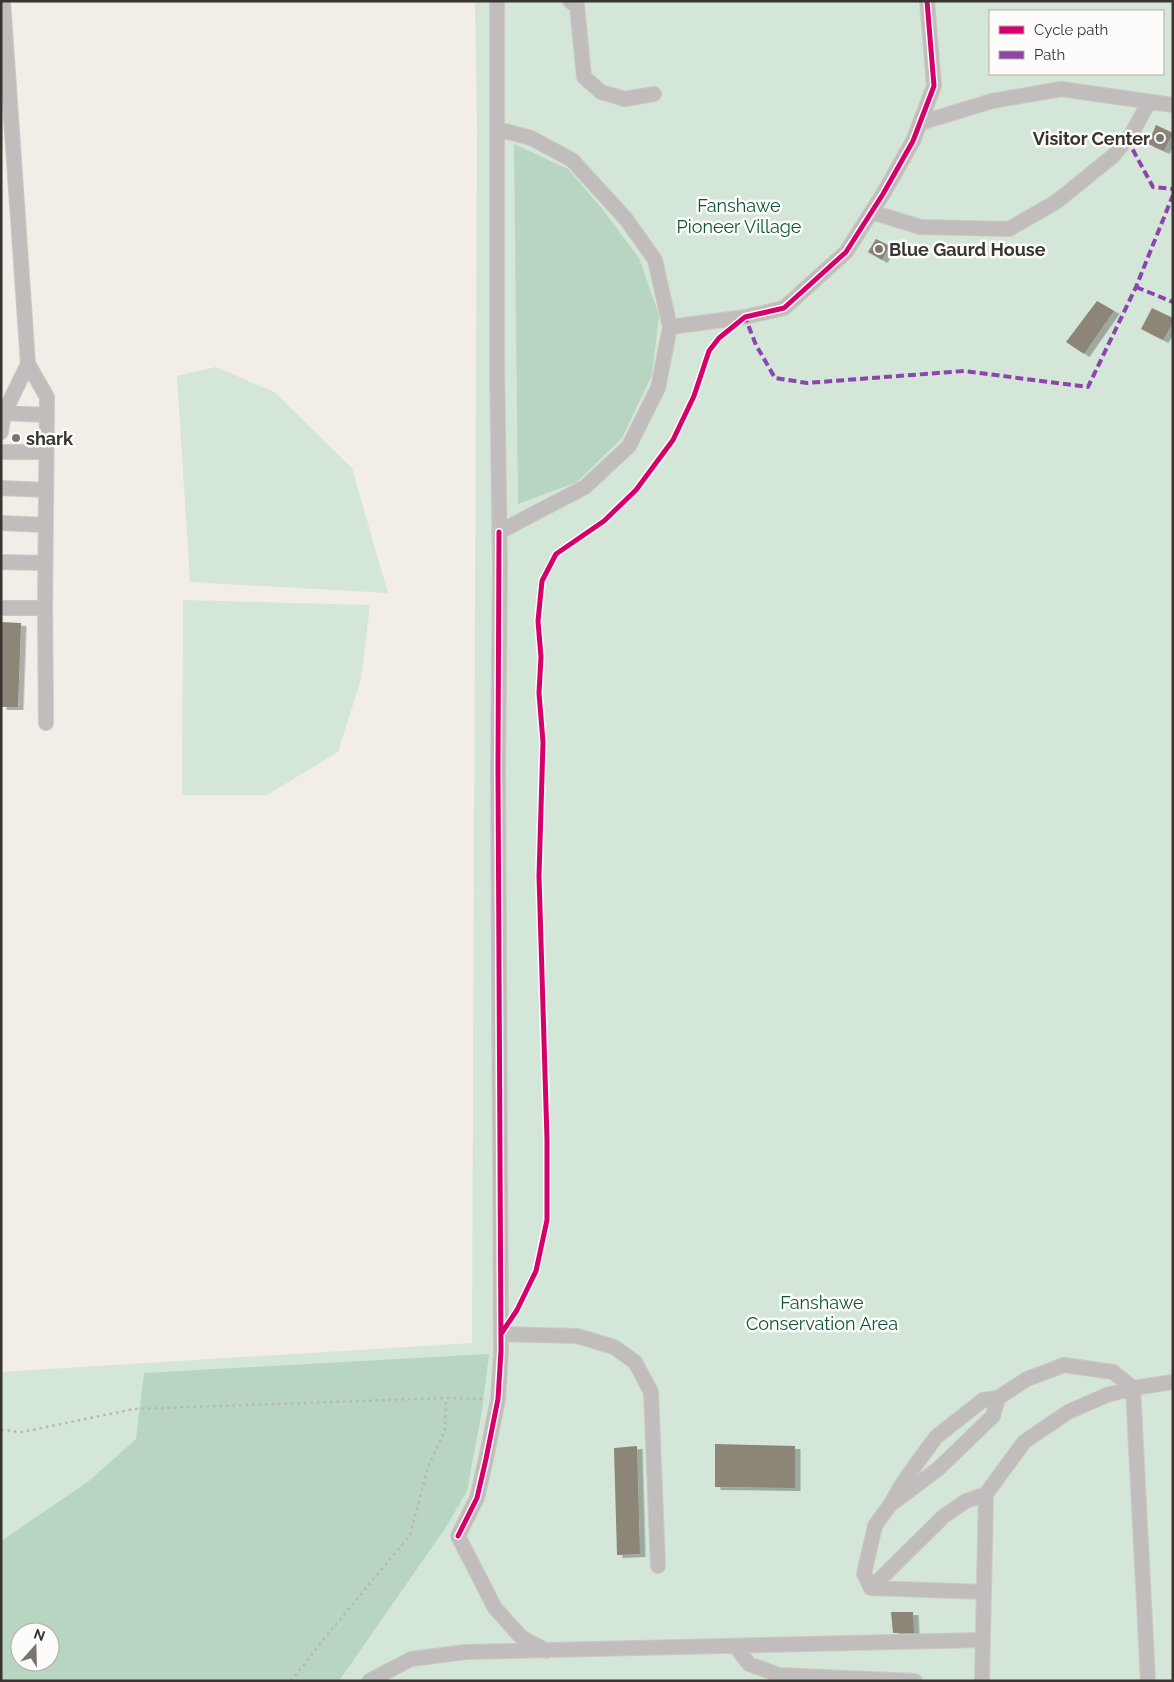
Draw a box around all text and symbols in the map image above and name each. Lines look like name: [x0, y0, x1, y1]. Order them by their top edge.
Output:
legend: [989, 10, 1164, 75]
text: Cycle path: [1034, 21, 1108, 39]
text: Path: [1034, 46, 1065, 64]
place label: Visitor Center: [1033, 128, 1150, 149]
marker: Visitor Center: [1154, 132, 1166, 144]
park label: Fanshawe Pioneer Village: [677, 195, 802, 237]
place label: Blue Gaurd House: [889, 239, 1046, 260]
marker: Blue Gaurd House: [873, 243, 885, 255]
place label: shark: [26, 428, 74, 449]
marker: shark: [10, 432, 22, 444]
park label: Fanshawe Conservation Area: [746, 1292, 898, 1334]
north arrow: [10, 1622, 60, 1672]
text: N: [32, 1625, 47, 1644]

